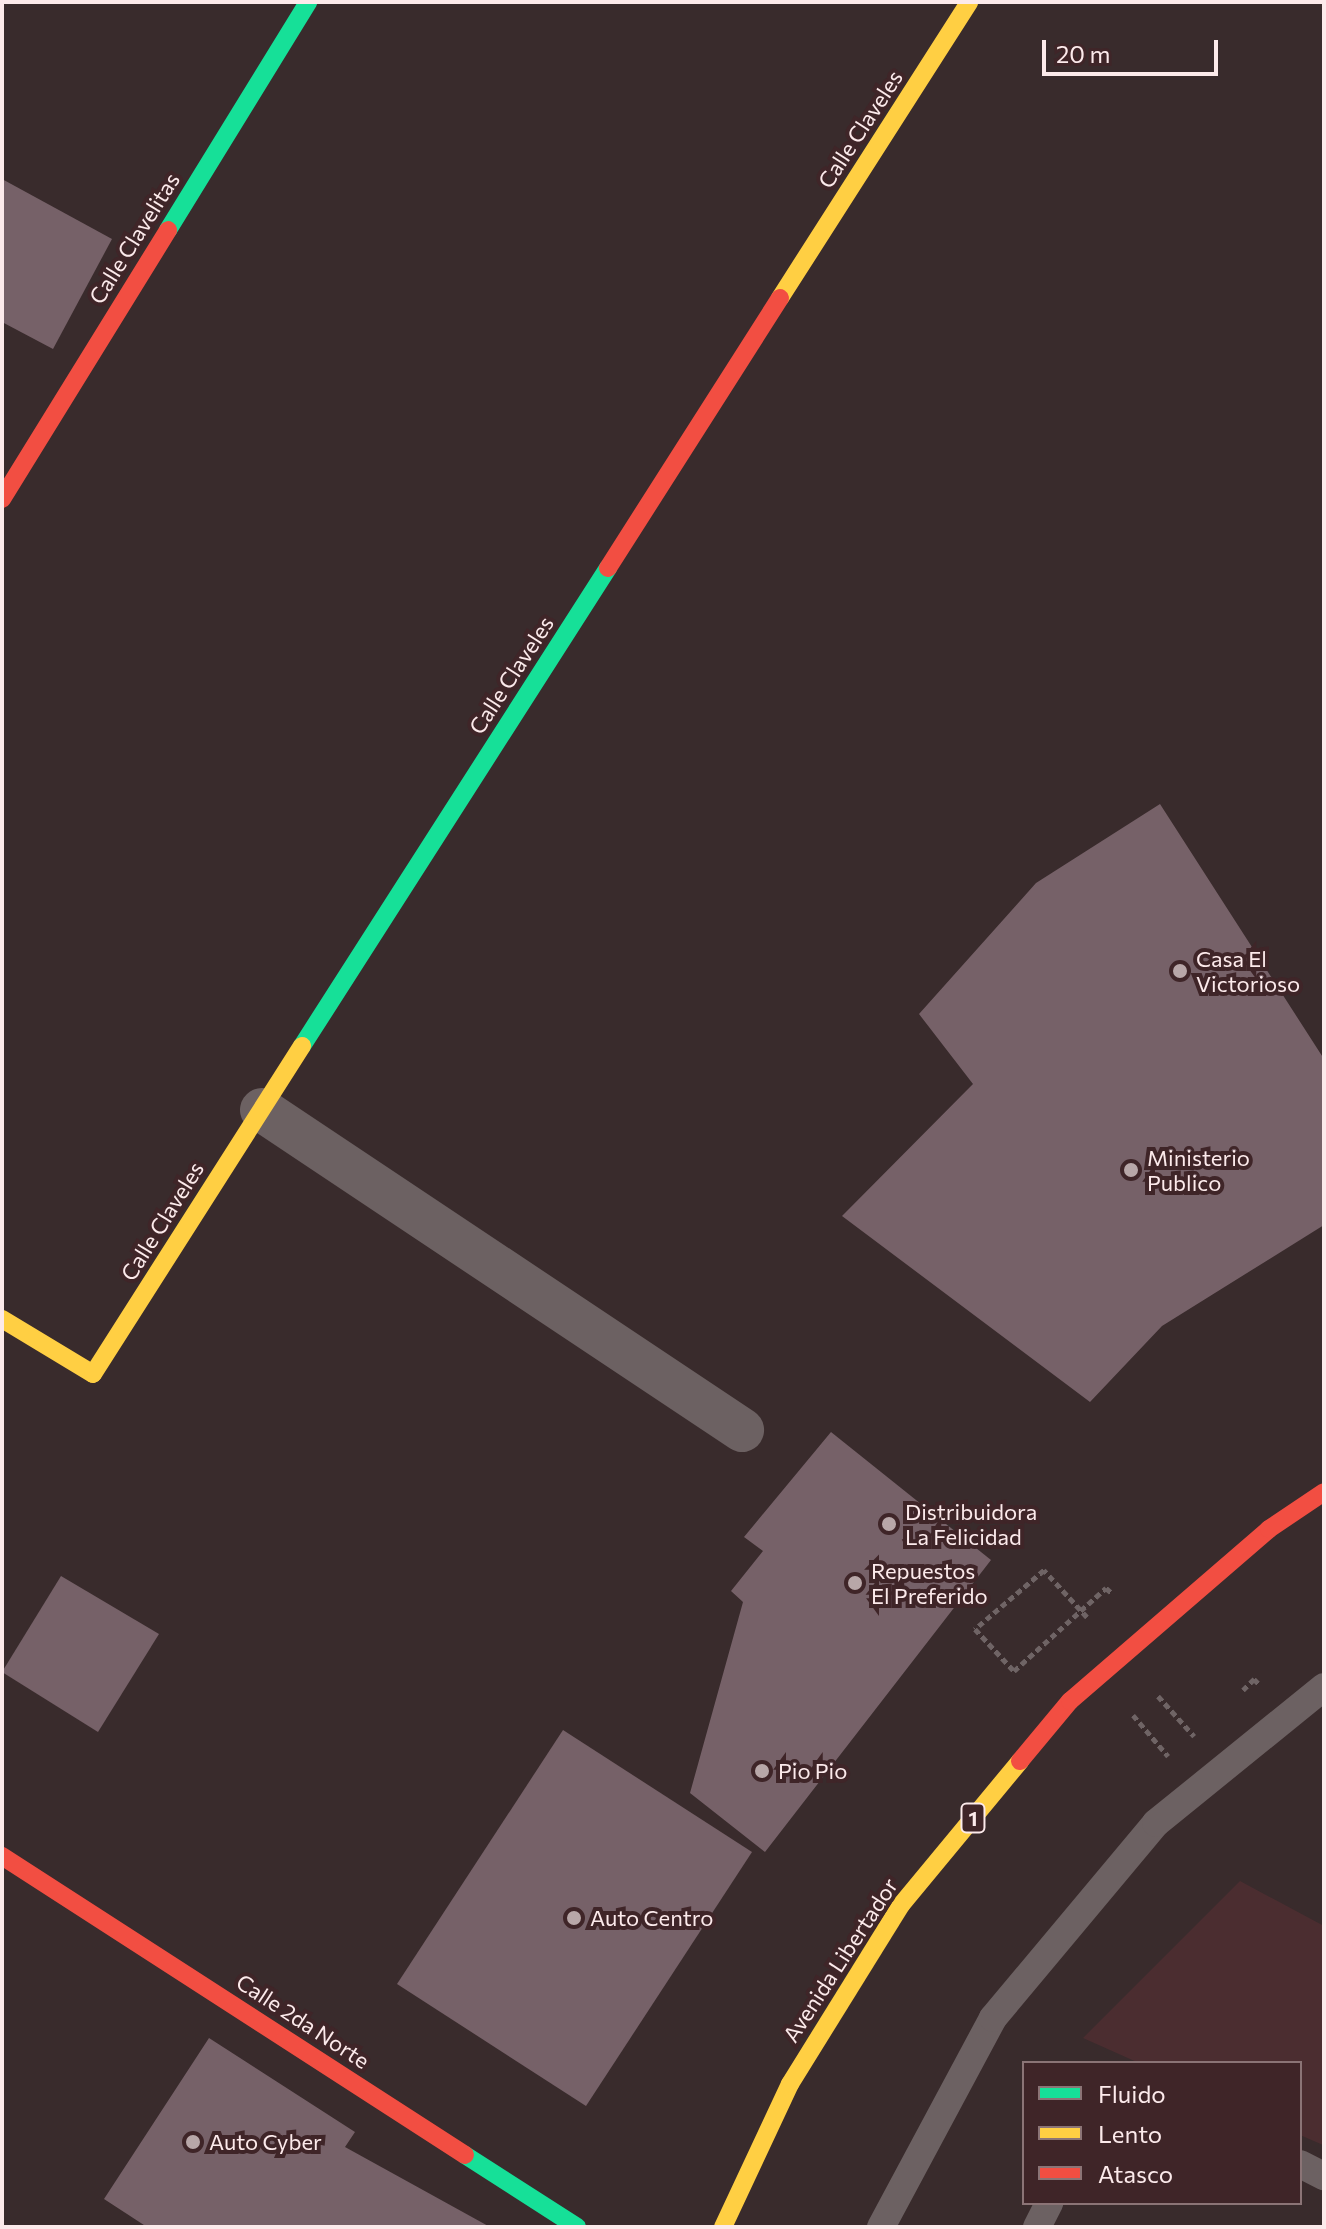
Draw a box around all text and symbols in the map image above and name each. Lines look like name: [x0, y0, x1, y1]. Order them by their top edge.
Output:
scale bar: [1046, 24, 1222, 74]
text: 20 m: [1056, 39, 1110, 68]
street label: Calle Claveles: [812, 65, 908, 193]
street label: Calle Clavelitas: [83, 168, 185, 308]
street label: Calle Claveles: [463, 611, 559, 739]
place label: Casa El Victorioso: [1196, 945, 1300, 996]
marker: Casa El Victorioso: [1171, 962, 1189, 980]
place label: Ministerio Publico: [1147, 1144, 1250, 1196]
street label: Calle Claveles: [115, 1157, 209, 1285]
marker: Ministerio Publico: [1122, 1161, 1140, 1179]
place label: Distribuidora La Felicidad: [905, 1498, 1037, 1550]
marker: Distribuidora La Felicidad: [880, 1515, 898, 1533]
place label: Repuestos El Preferido: [871, 1557, 988, 1608]
marker: Repuestos El Preferido: [846, 1574, 864, 1592]
place label: Pio Pio: [778, 1758, 847, 1784]
marker: Pio Pio: [753, 1762, 771, 1780]
road number: 1: [959, 1802, 987, 1834]
street label: Avenida Libertador: [777, 1873, 903, 2047]
place label: Auto Centro: [590, 1905, 713, 1931]
marker: Auto Centro: [565, 1909, 583, 1927]
street label: Calle 2da Norte: [232, 1968, 374, 2074]
legend: [1022, 2061, 1302, 2205]
text: Fluido: [1098, 2079, 1166, 2108]
text: Lento: [1098, 2119, 1162, 2148]
place label: Auto Cyber: [209, 2129, 322, 2155]
marker: Auto Cyber: [184, 2133, 202, 2151]
text: Atasco: [1098, 2159, 1173, 2188]

